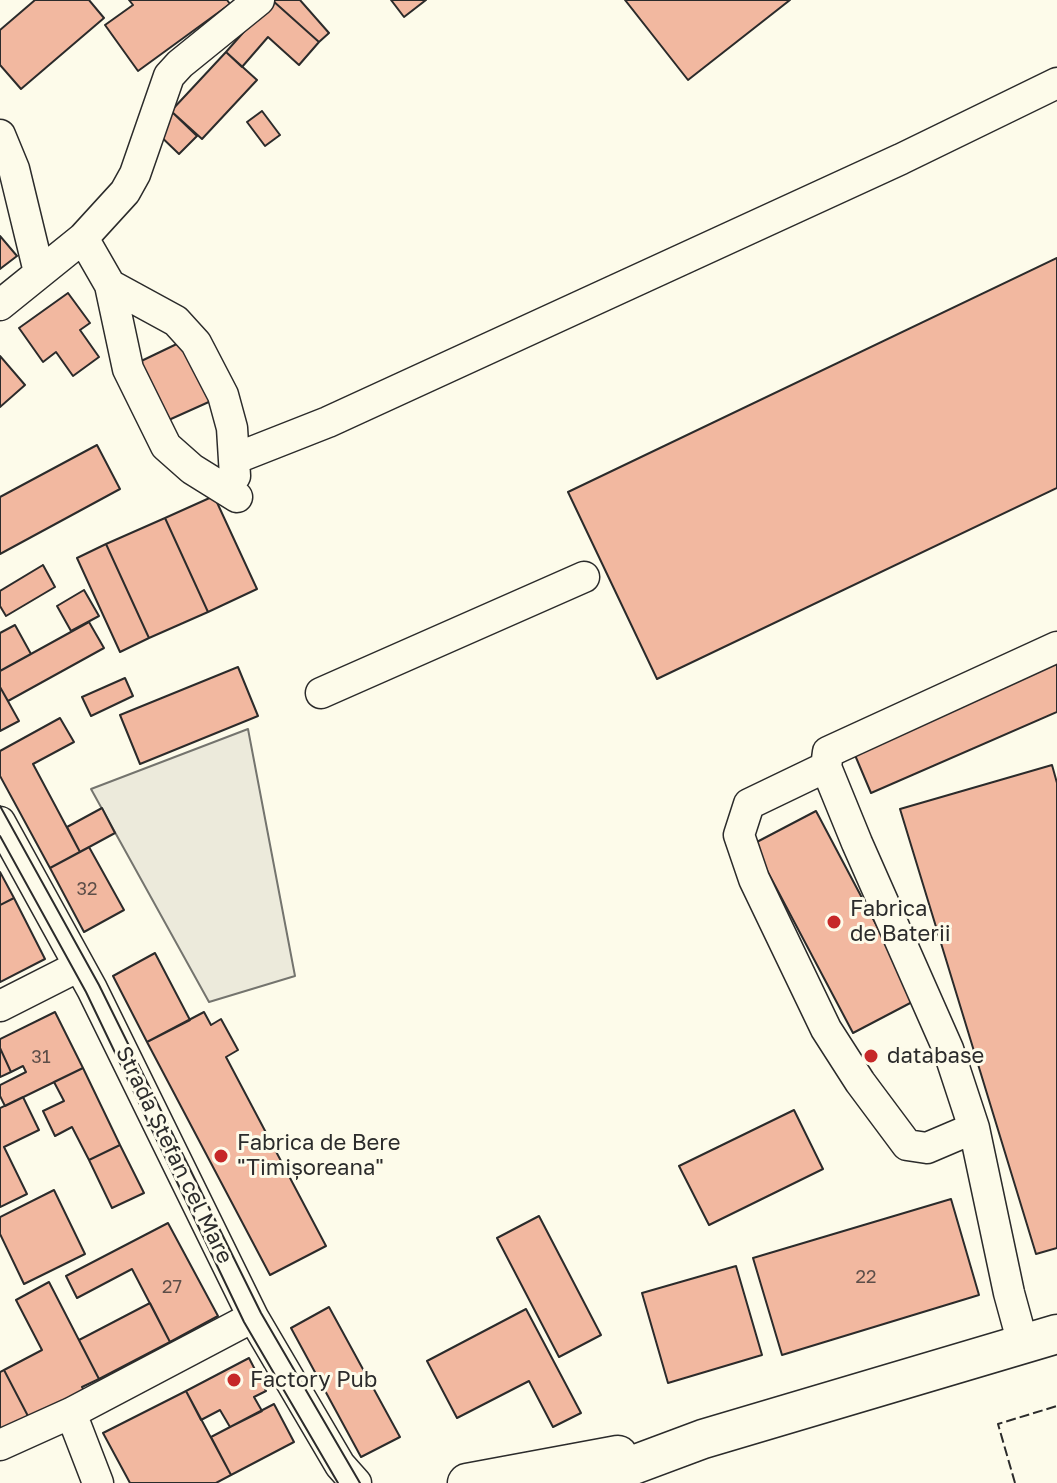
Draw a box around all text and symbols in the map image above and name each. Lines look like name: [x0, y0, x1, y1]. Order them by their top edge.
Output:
house number: 32: [77, 878, 97, 900]
place label: Fabrica de Baterii: [850, 896, 951, 948]
marker: Fabrica de Baterii: [825, 913, 843, 931]
street label: Strada Ștefan cel Mare: [110, 1042, 238, 1268]
place label: database: [887, 1043, 984, 1069]
house number: 31: [31, 1046, 51, 1068]
marker: database: [862, 1047, 880, 1065]
place label: Fabrica de Bere "Timișoreana": [237, 1130, 400, 1182]
marker: Fabrica de Bere "Timișoreana": [212, 1147, 230, 1165]
house number: 22: [856, 1266, 876, 1288]
house number: 27: [162, 1276, 182, 1298]
place label: Factory Pub: [250, 1367, 377, 1393]
marker: Factory Pub: [225, 1371, 243, 1389]

